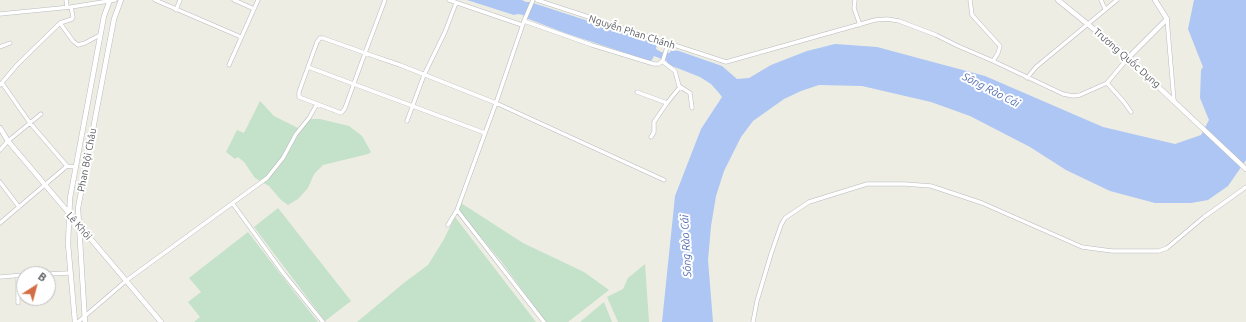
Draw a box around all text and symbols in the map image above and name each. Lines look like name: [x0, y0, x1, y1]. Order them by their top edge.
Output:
street label: Nguyễn Phan Chánh: [587, 12, 677, 52]
street label: Trương Quốc Dụng: [1091, 26, 1163, 90]
water label: Sông Rào Cái: [960, 70, 1022, 110]
street label: Phan Bội Châu: [75, 127, 99, 193]
street label: Lê Khôi: [64, 210, 94, 242]
water label: Sông Rào Cái: [678, 214, 694, 278]
north arrow: [16, 266, 56, 306]
text: B: [36, 270, 49, 284]

